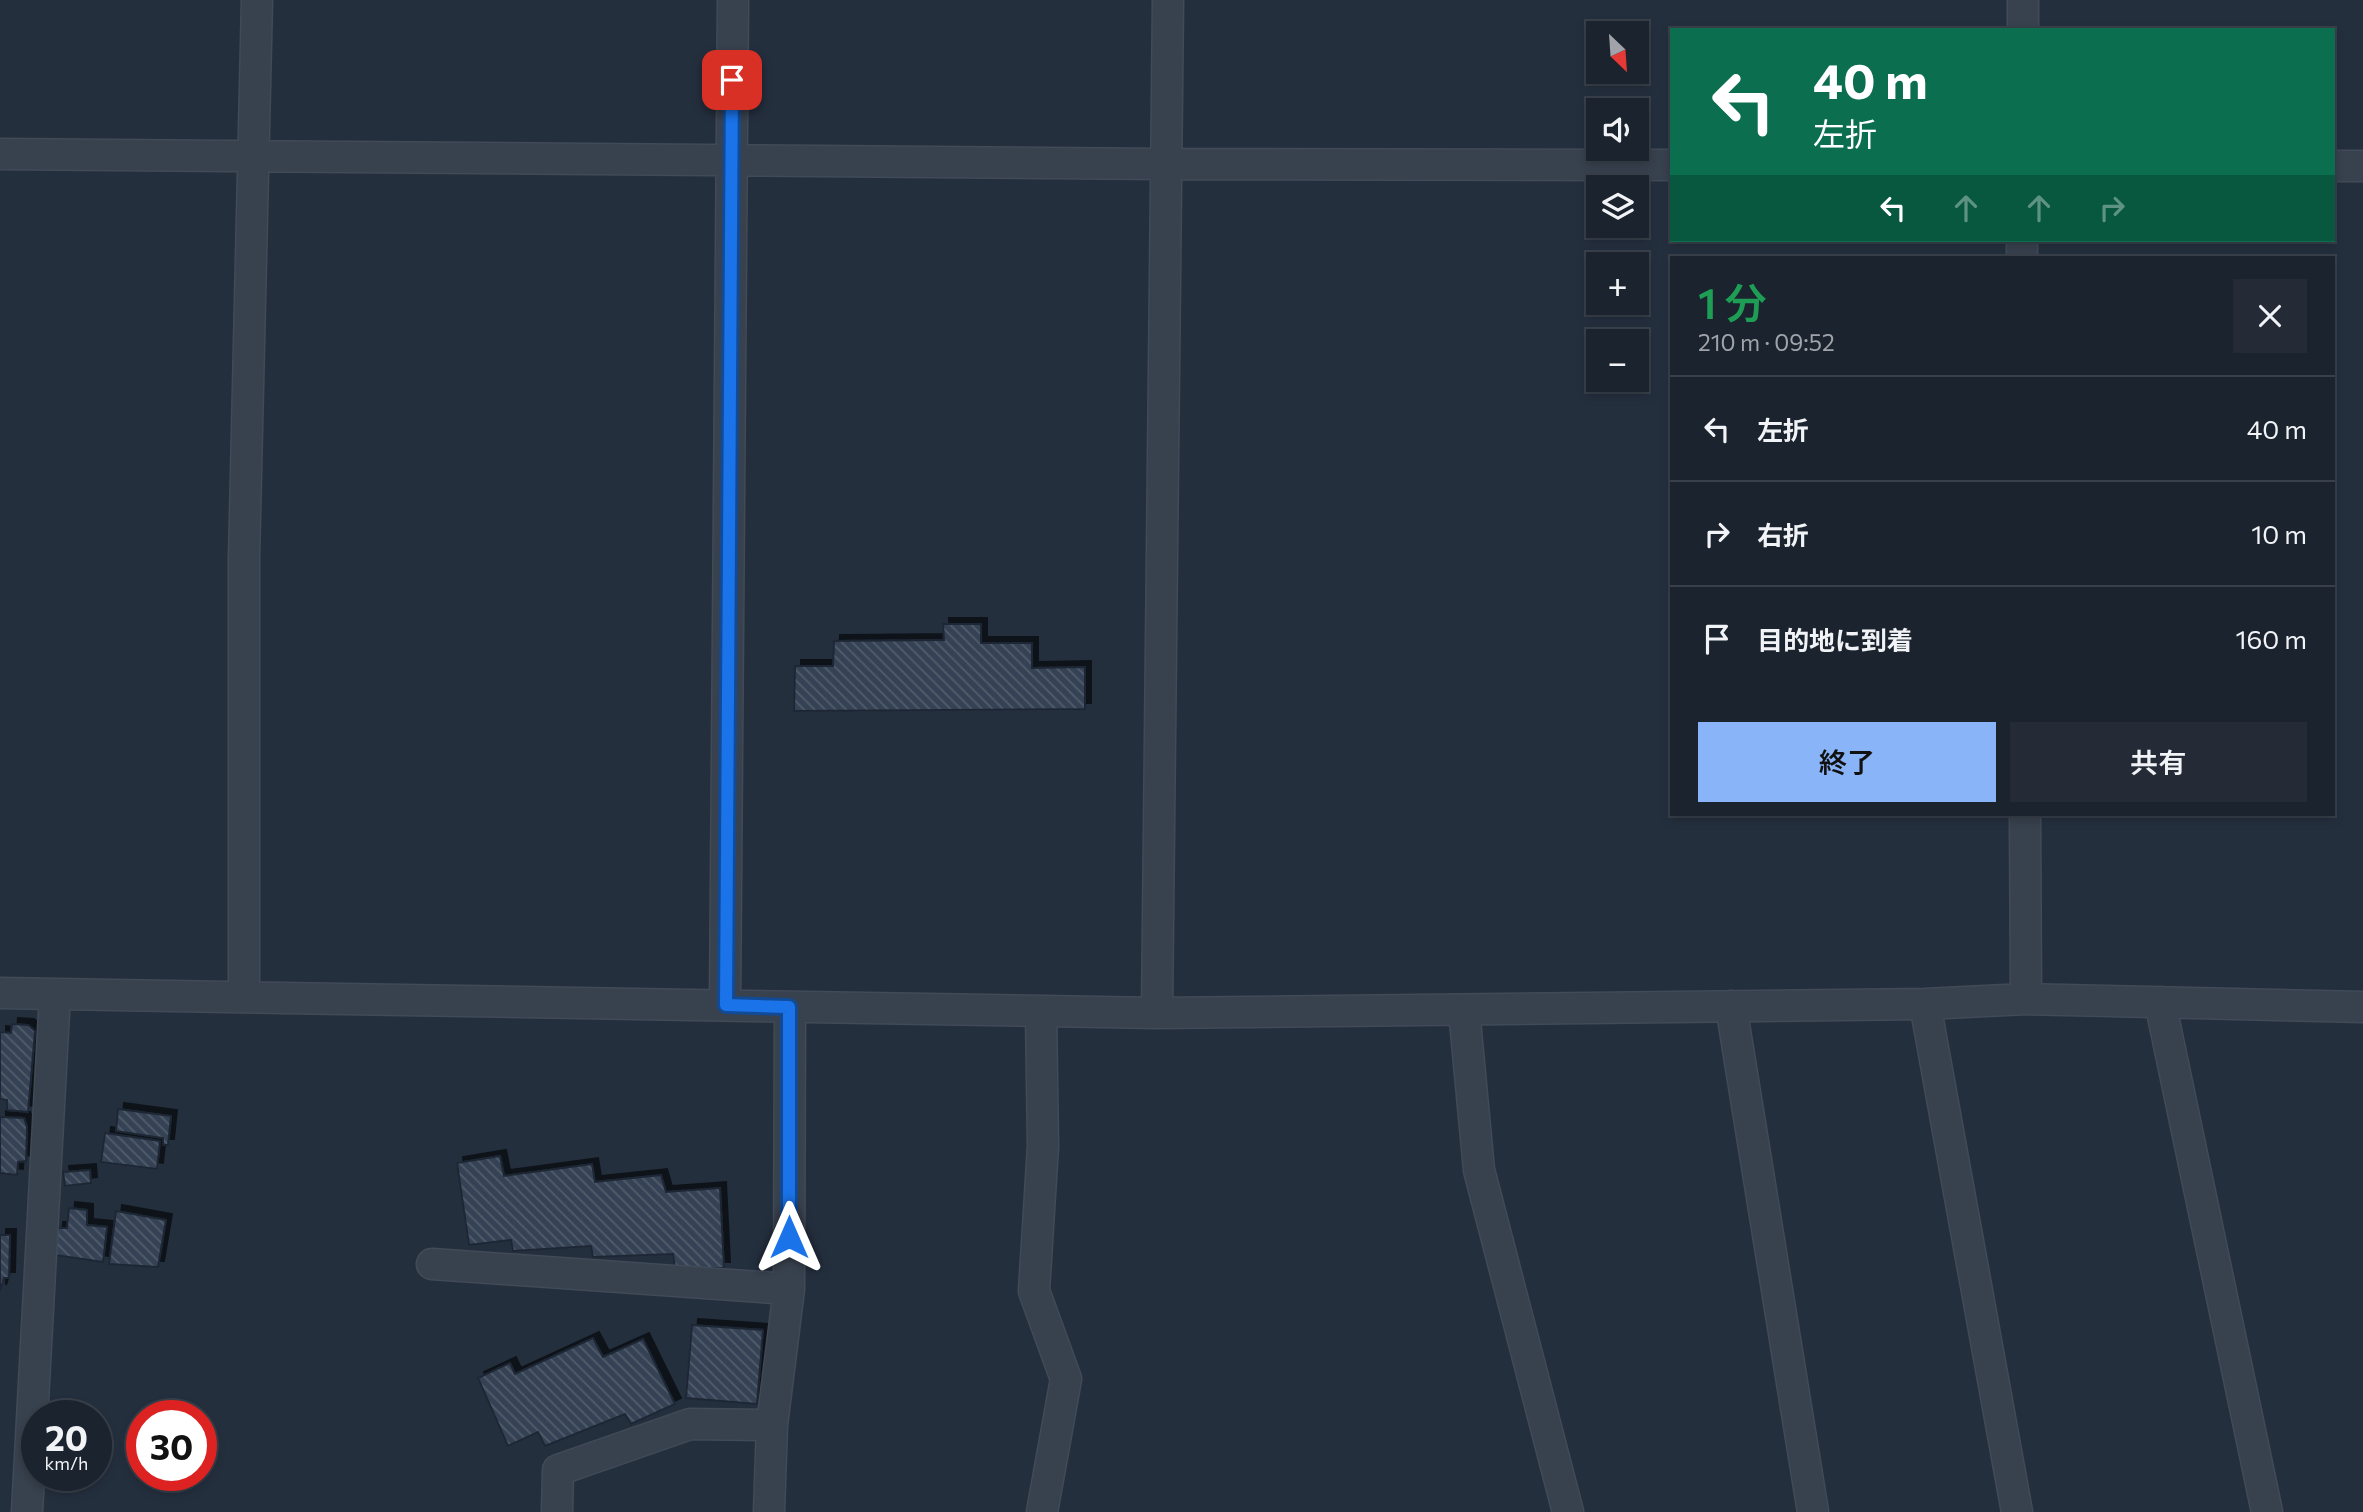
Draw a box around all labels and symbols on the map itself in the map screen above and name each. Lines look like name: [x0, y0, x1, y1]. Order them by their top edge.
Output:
north arrow: [1586, 21, 1648, 84]
pin: [702, 50, 762, 110]
position arrow: [752, 1200, 826, 1274]
speed limit sign: 30: [126, 1400, 217, 1491]

